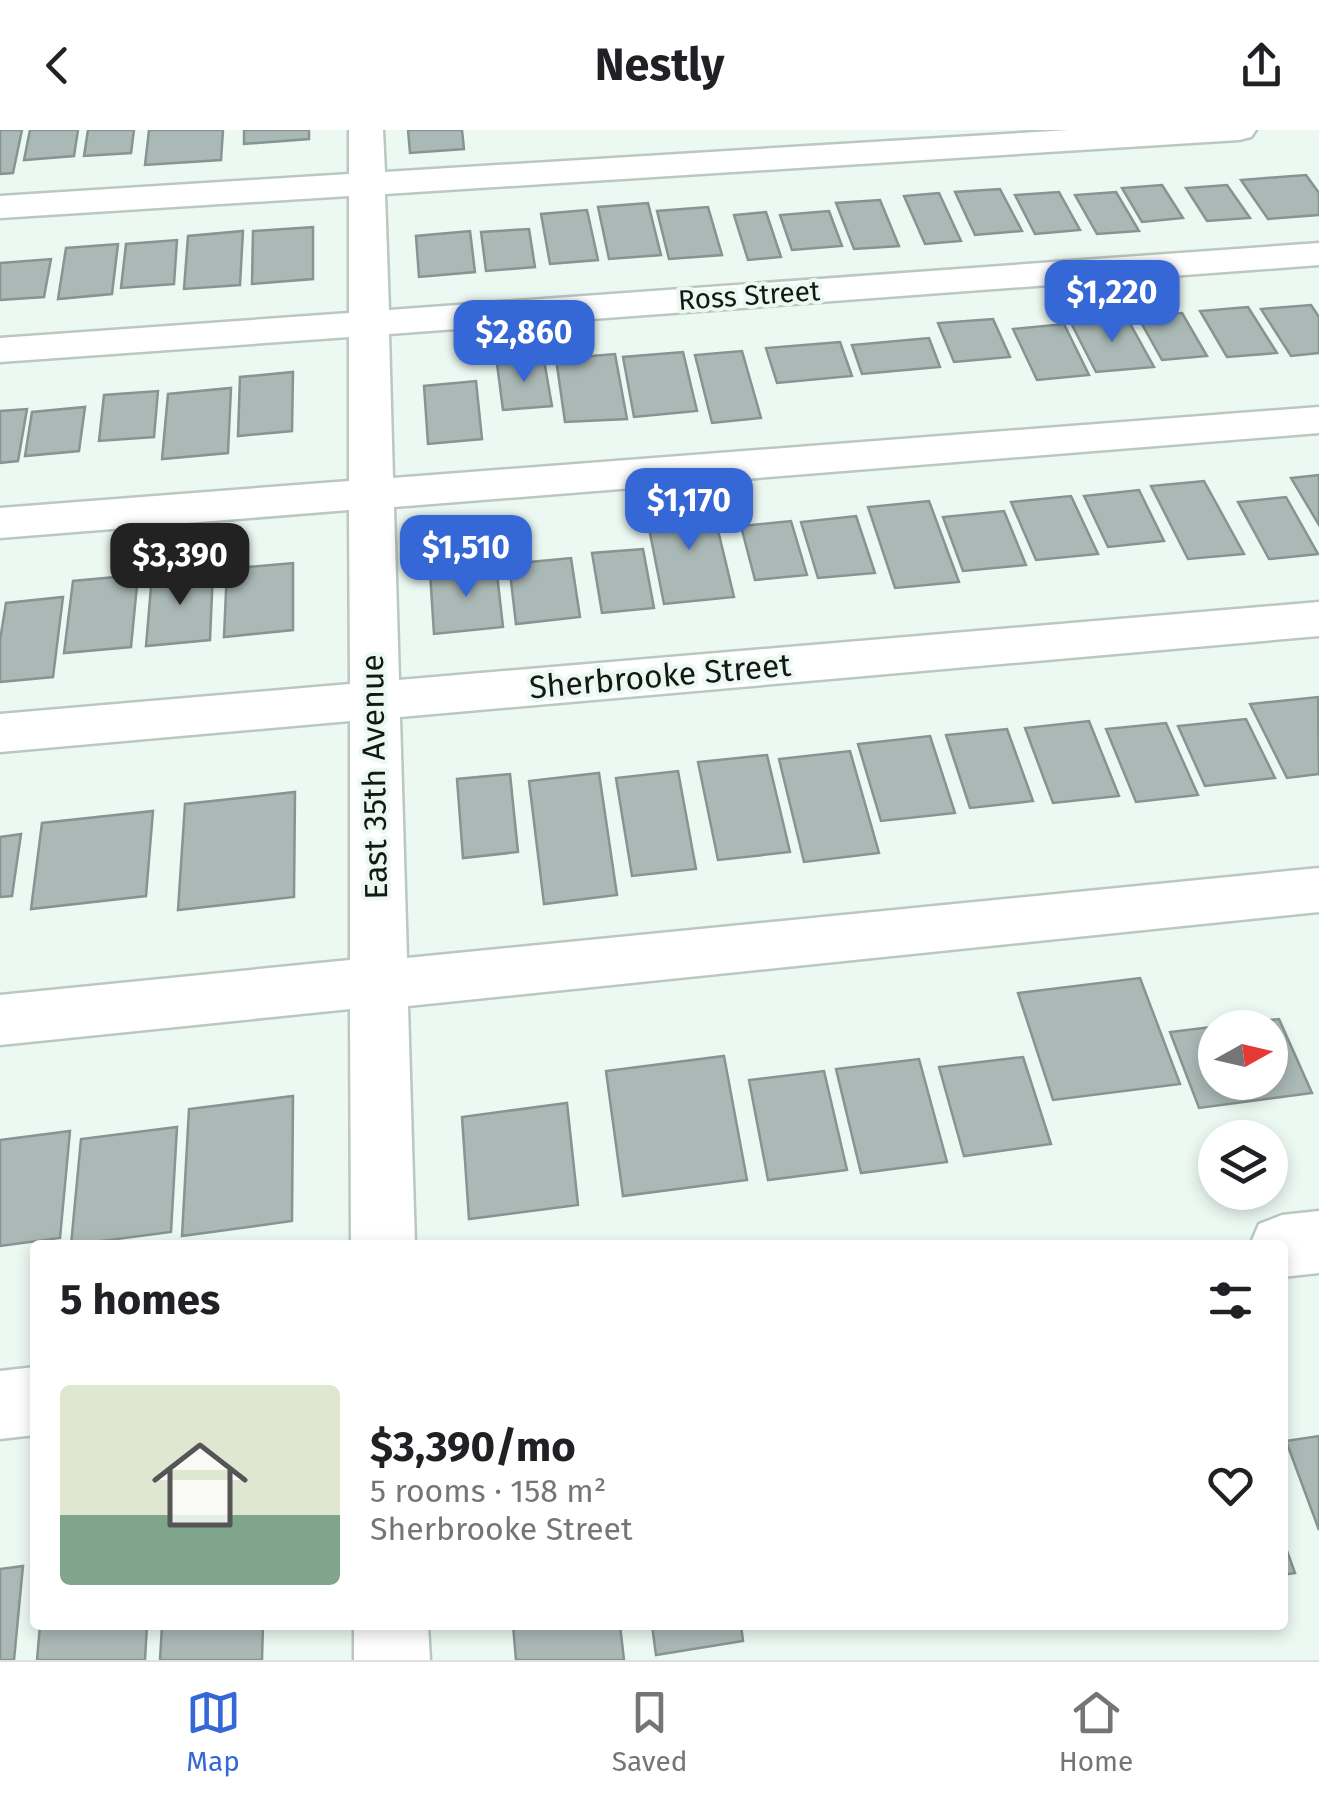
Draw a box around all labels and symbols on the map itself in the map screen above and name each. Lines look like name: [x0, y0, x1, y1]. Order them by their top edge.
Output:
pin: $1,220: [1031, 260, 1193, 345]
street label: Ross Street: [677, 274, 822, 317]
pin: $2,860: [443, 300, 605, 385]
pin: $1,170: [608, 468, 770, 553]
pin: $1,510: [385, 515, 547, 600]
pin: $3,390: [99, 523, 261, 608]
street label: Sherbrooke Street: [528, 646, 793, 706]
street label: East 35th Avenue: [353, 654, 395, 900]
north arrow: [1198, 1010, 1288, 1100]

